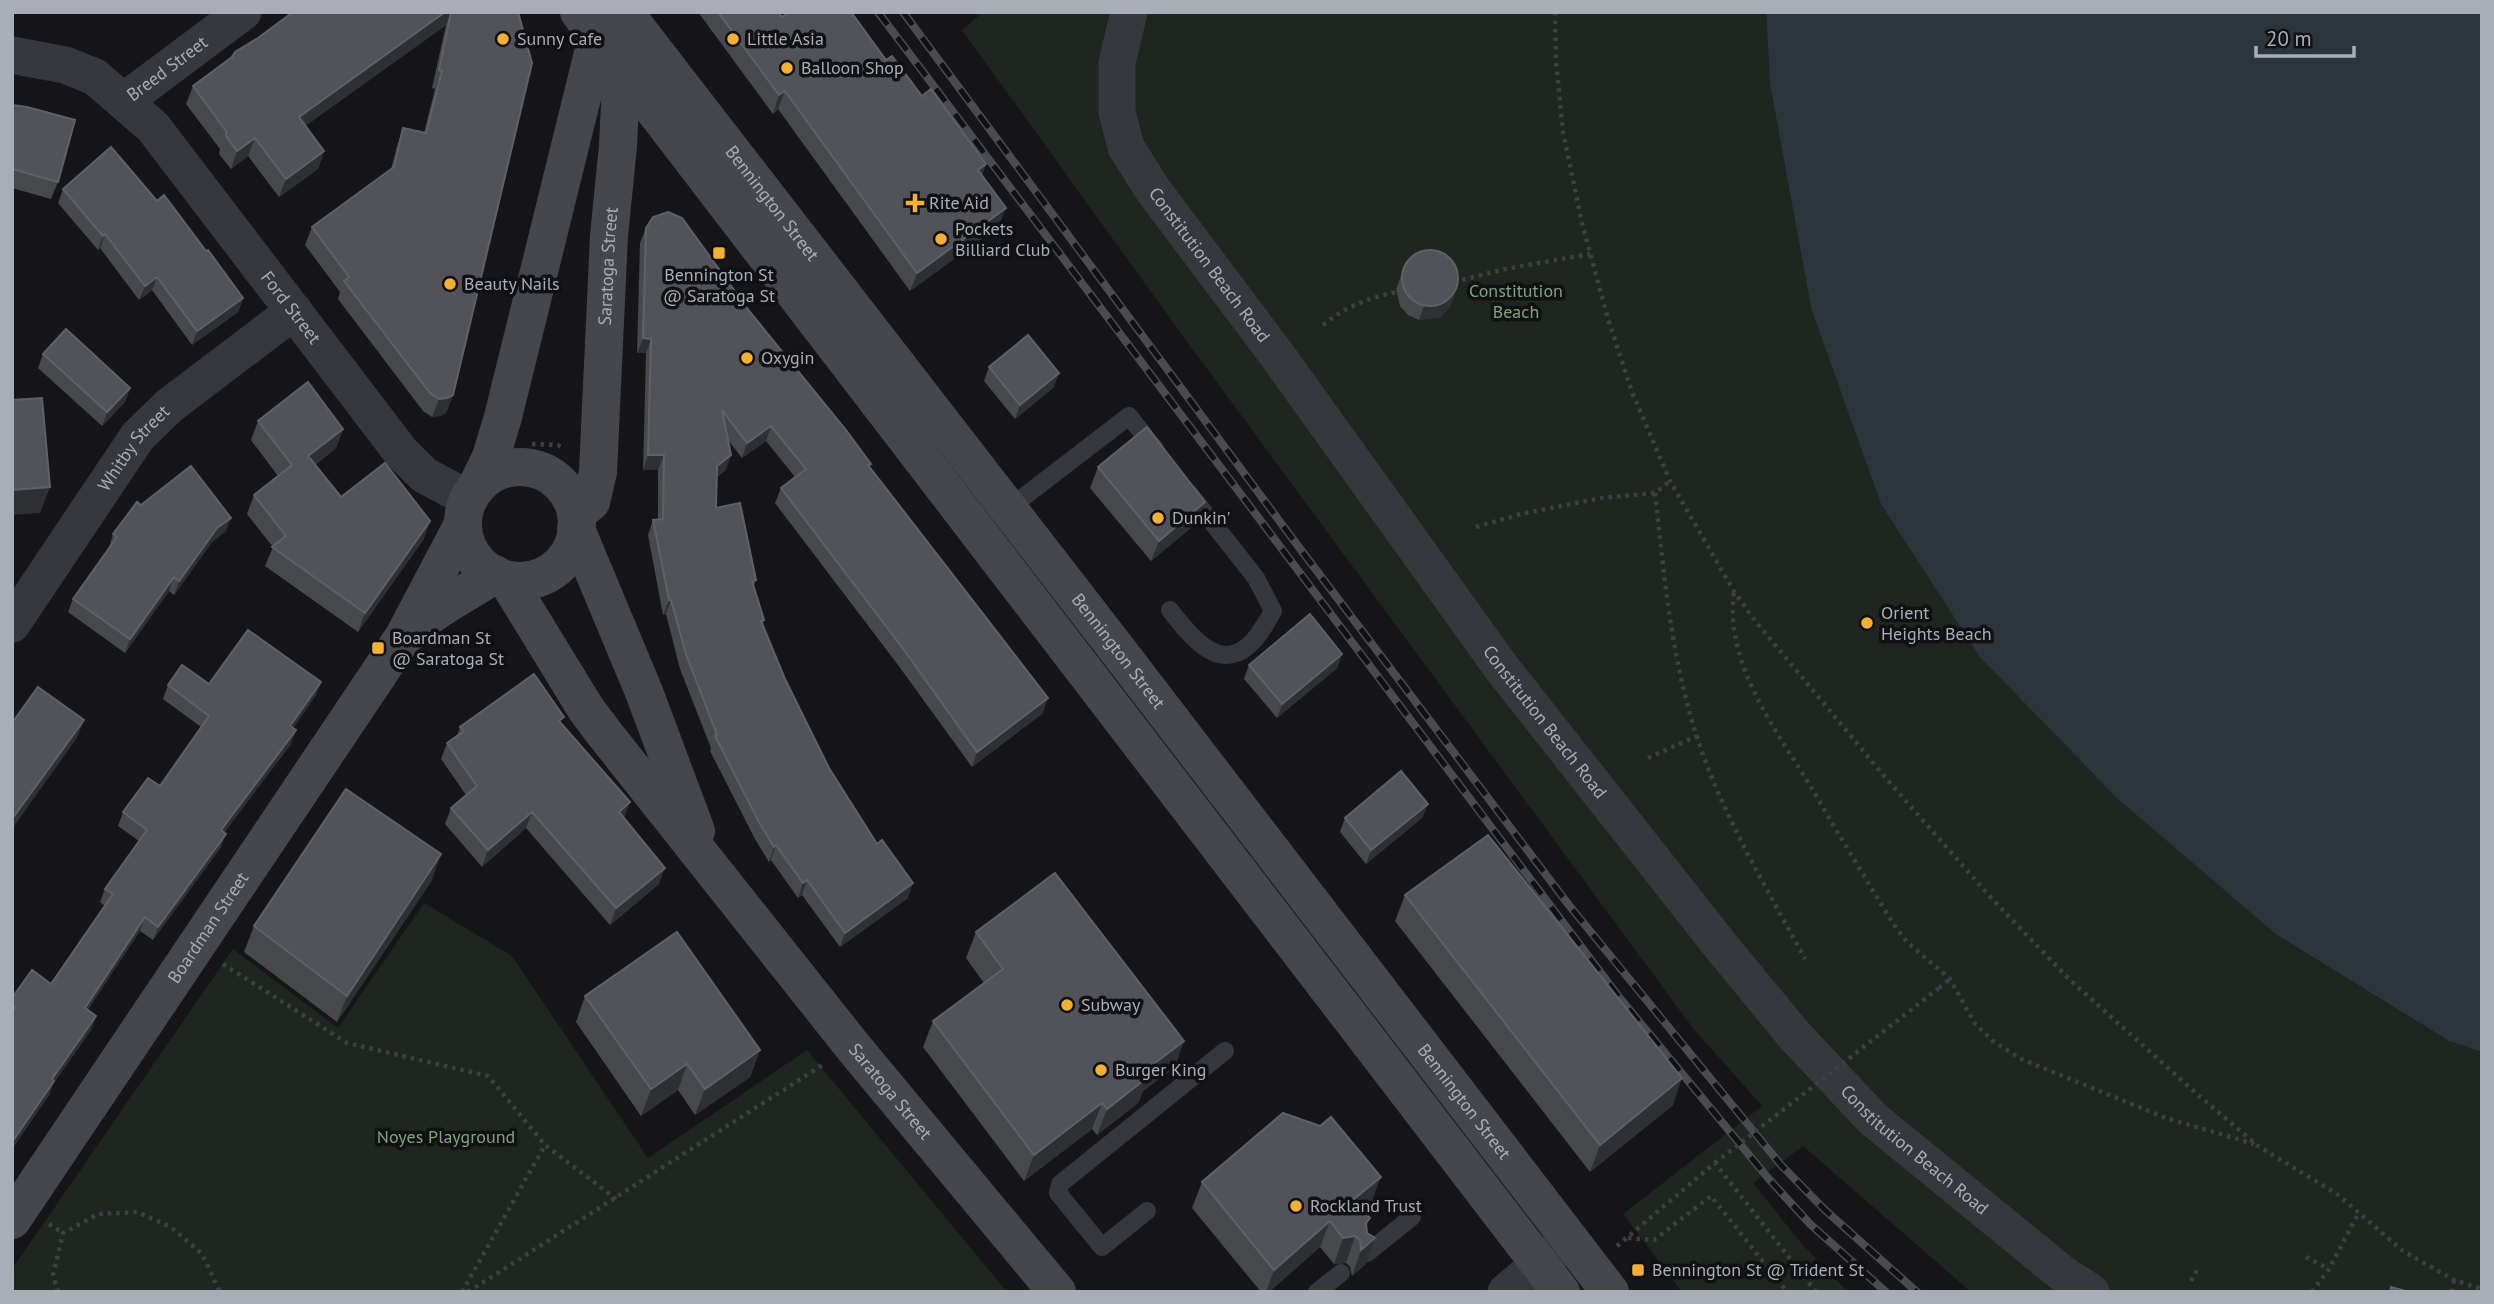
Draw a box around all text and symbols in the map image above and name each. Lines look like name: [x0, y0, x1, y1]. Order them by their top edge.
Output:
scale bar: [2256, 14, 2354, 58]
text: 20 m: [2266, 25, 2312, 52]
place label: Sunny Cafe: [517, 27, 602, 50]
place label: Little Asia: [747, 27, 824, 50]
street label: Breed Street: [122, 31, 212, 106]
marker: Sunny Cafe: [495, 31, 511, 47]
marker: Little Asia: [725, 31, 741, 47]
place label: Balloon Shop: [801, 56, 904, 79]
marker: Balloon Shop: [779, 60, 795, 76]
street label: Bennington Street: [721, 141, 824, 266]
street label: Constitution Beach Road: [1144, 182, 1275, 347]
place label: Rite Aid: [929, 191, 989, 214]
marker: Rite Aid: [907, 195, 923, 211]
street label: Saratoga Street: [593, 206, 623, 326]
place label: Pockets Billiard Club: [955, 217, 1050, 261]
marker: Pockets Billiard Club: [933, 231, 949, 247]
marker: Bennington St @ Saratoga St: [711, 245, 727, 261]
place label: Bennington St @ Saratoga St: [663, 263, 775, 307]
street label: Ford Street: [256, 266, 326, 348]
place label: Beauty Nails: [464, 272, 560, 295]
marker: Beauty Nails: [442, 276, 458, 292]
park label: Constitution Beach: [1469, 279, 1563, 323]
place label: Oxygin: [761, 346, 814, 369]
marker: Oxygin: [739, 350, 755, 366]
street label: Whitby Street: [92, 400, 174, 495]
place label: Dunkin': [1172, 506, 1231, 529]
marker: Dunkin': [1150, 510, 1166, 526]
street label: Bennington Street: [1067, 588, 1171, 713]
place label: Orient Heights Beach: [1881, 601, 1992, 645]
marker: Orient Heights Beach: [1859, 615, 1875, 631]
place label: Boardman St @ Saratoga St: [392, 626, 504, 670]
marker: Boardman St @ Saratoga St: [370, 640, 386, 656]
street label: Constitution Beach Road: [1478, 641, 1612, 803]
street label: Boardman Street: [162, 867, 253, 987]
place label: Subway: [1081, 993, 1141, 1016]
marker: Subway: [1059, 997, 1075, 1013]
street label: Saratoga Street: [844, 1038, 937, 1144]
street label: Bennington Street: [1413, 1039, 1516, 1164]
place label: Burger King: [1115, 1058, 1206, 1081]
marker: Burger King: [1093, 1062, 1109, 1078]
street label: Constitution Beach Road: [1836, 1080, 1993, 1220]
park label: Noyes Playground: [377, 1125, 515, 1148]
place label: Rockland Trust: [1310, 1194, 1422, 1217]
marker: Rockland Trust: [1288, 1198, 1304, 1214]
place label: Bennington St @ Trident St: [1652, 1258, 1864, 1281]
marker: Bennington St @ Trident St: [1630, 1262, 1646, 1278]

